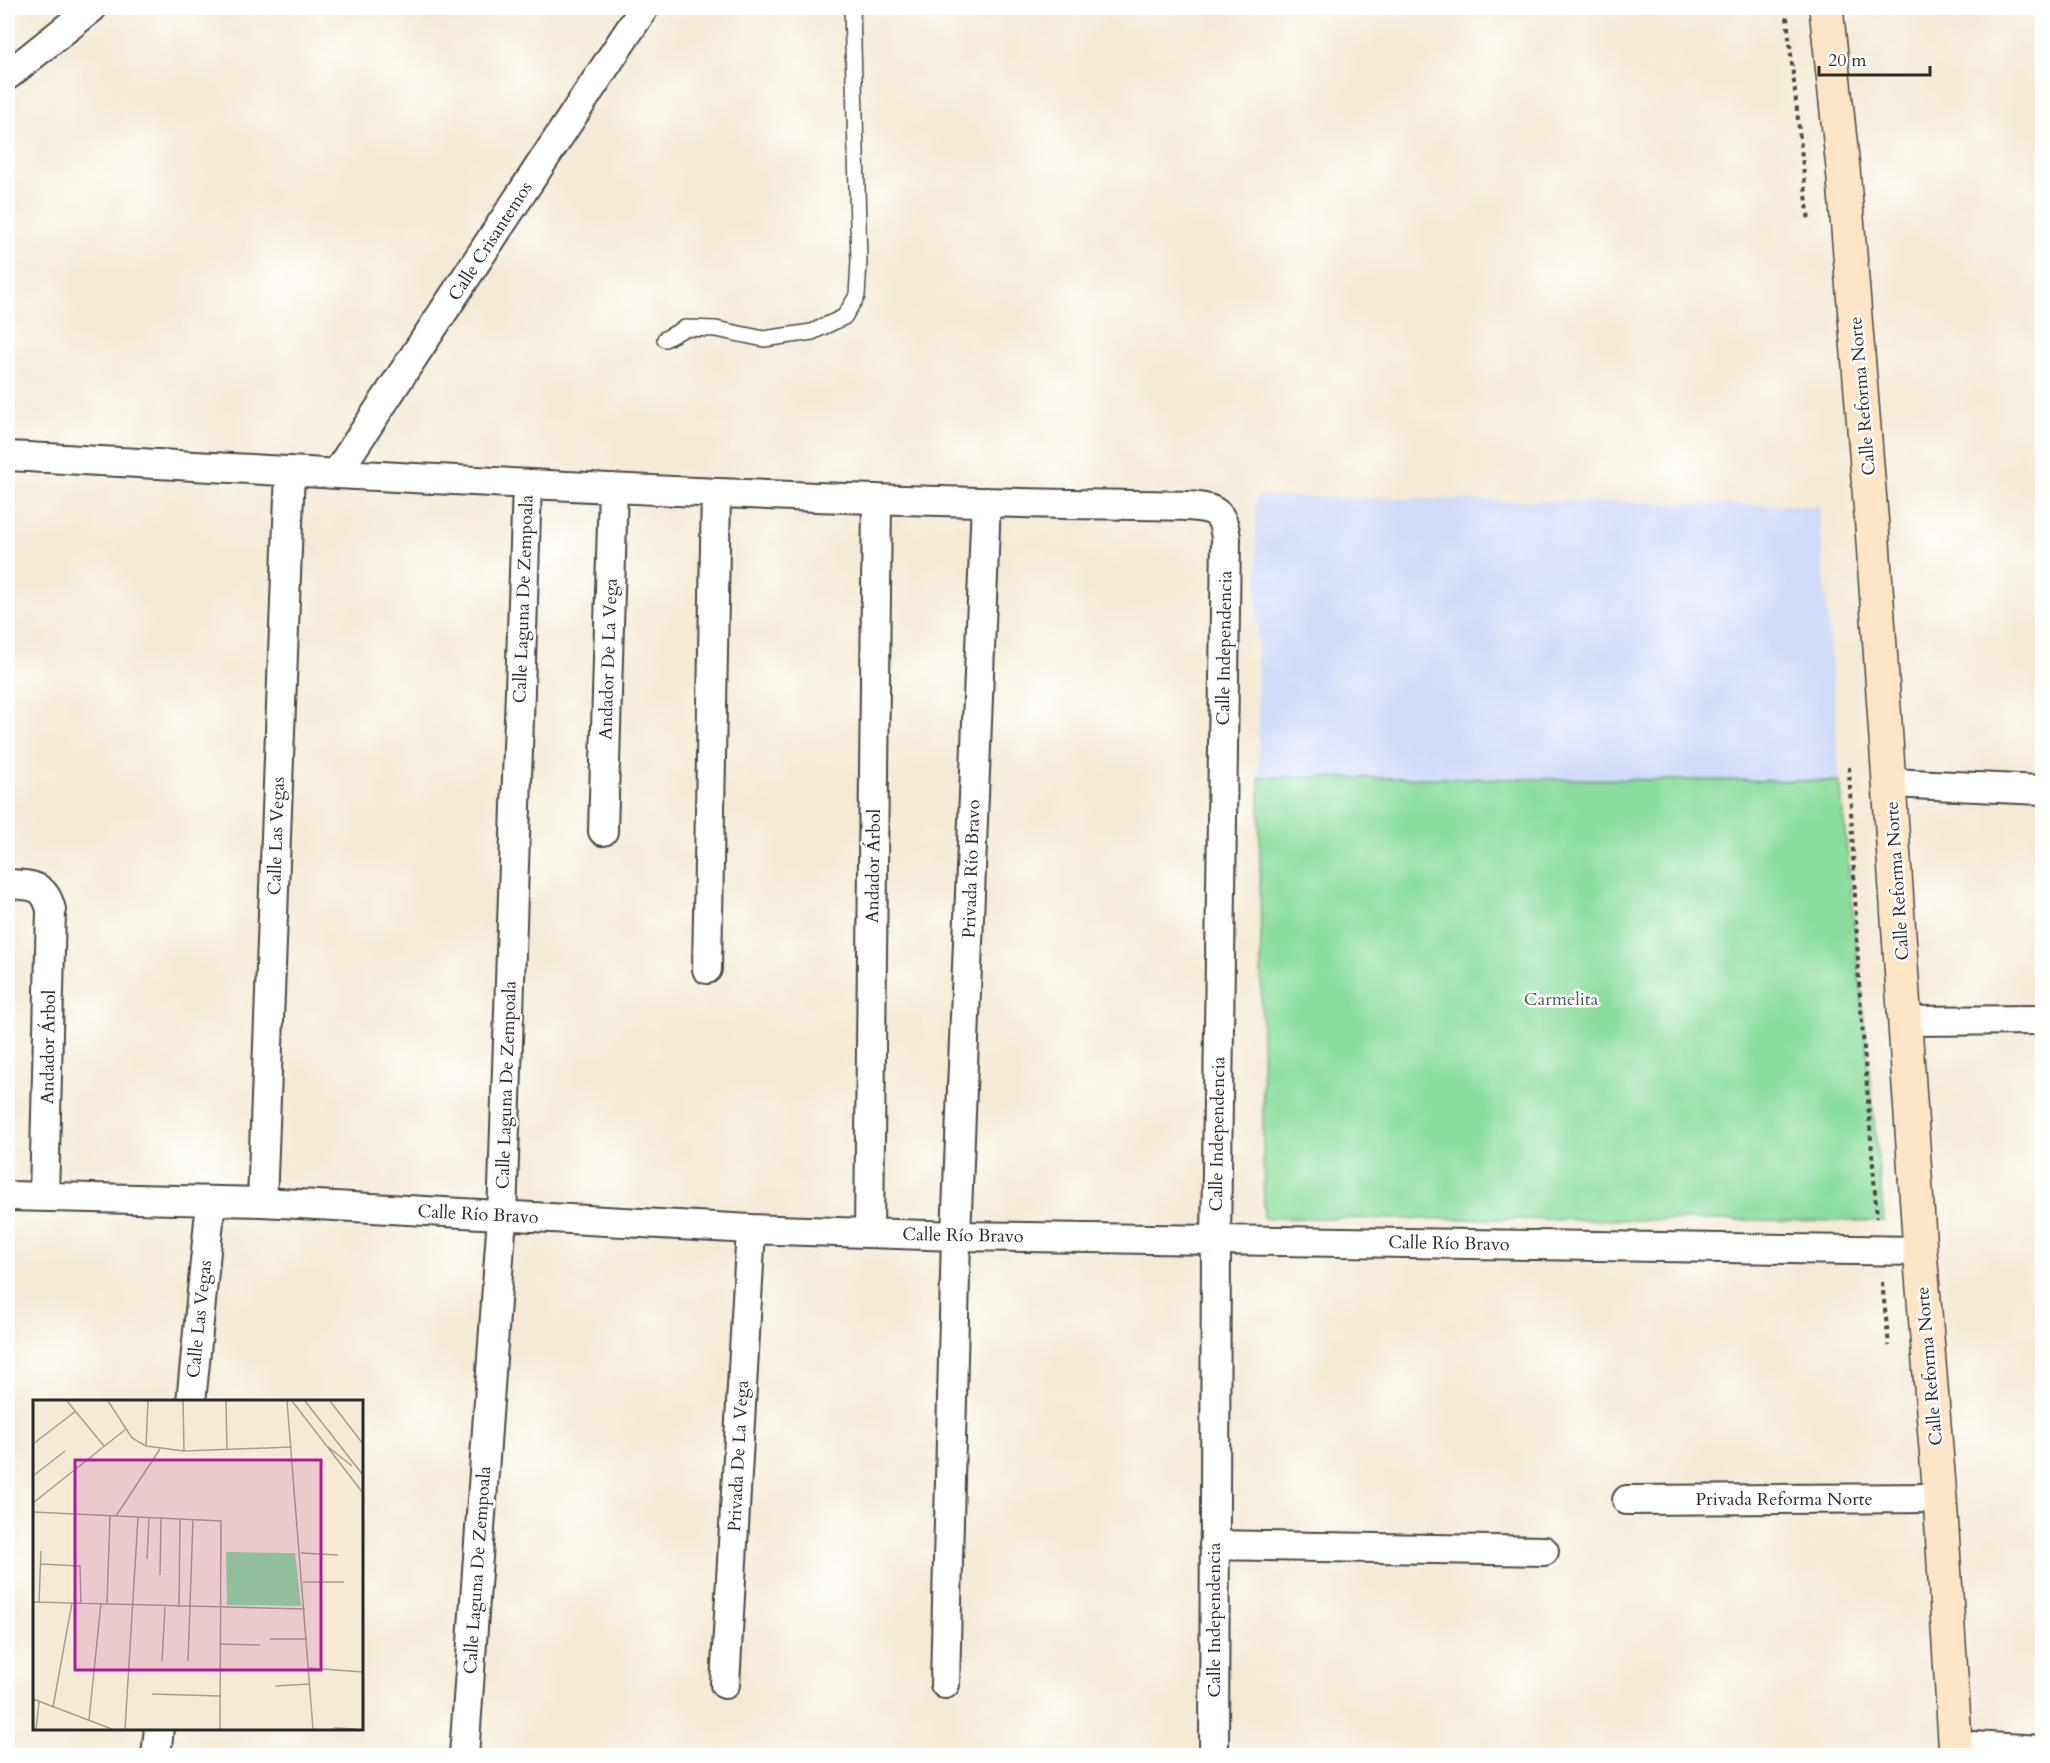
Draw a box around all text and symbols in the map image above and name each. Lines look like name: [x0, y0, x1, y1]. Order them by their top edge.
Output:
scale bar: [1819, 39, 1930, 77]
text: 20 m: [1828, 48, 1867, 73]
street label: Calle Crisantemos: [442, 177, 538, 306]
street label: Calle Reforma Norte: [1843, 315, 1882, 476]
street label: Calle Laguna De Zempoala: [507, 494, 540, 704]
street label: Calle Independencia: [1211, 570, 1238, 726]
street label: Andador De La Vega: [593, 578, 624, 740]
street label: Calle Las Vegas: [262, 776, 291, 896]
street label: Privada Río Bravo: [957, 799, 986, 939]
street label: Calle Reforma Norte: [1879, 801, 1916, 961]
street label: Andador Árbol: [860, 808, 887, 923]
street label: Calle Laguna De Zempoala: [490, 980, 523, 1190]
park label: Carmelita: [1524, 987, 1599, 1012]
street label: Andador Árbol: [35, 989, 62, 1104]
street label: Calle Independencia: [1204, 1056, 1231, 1212]
street label: Calle Río Bravo: [417, 1199, 539, 1230]
street label: Calle Río Bravo: [902, 1222, 1024, 1249]
street label: Calle Río Bravo: [1388, 1230, 1510, 1257]
street label: Calle Las Vegas: [181, 1259, 218, 1379]
street label: Calle Reforma Norte: [1910, 1285, 1949, 1446]
street label: Privada De La Vega: [722, 1379, 755, 1532]
inset map: [33, 1400, 363, 1730]
street label: Calle Laguna De Zempoala: [458, 1465, 497, 1675]
street label: Privada Reforma Norte: [1695, 1487, 1873, 1512]
street label: Calle Independencia: [1202, 1542, 1227, 1697]

